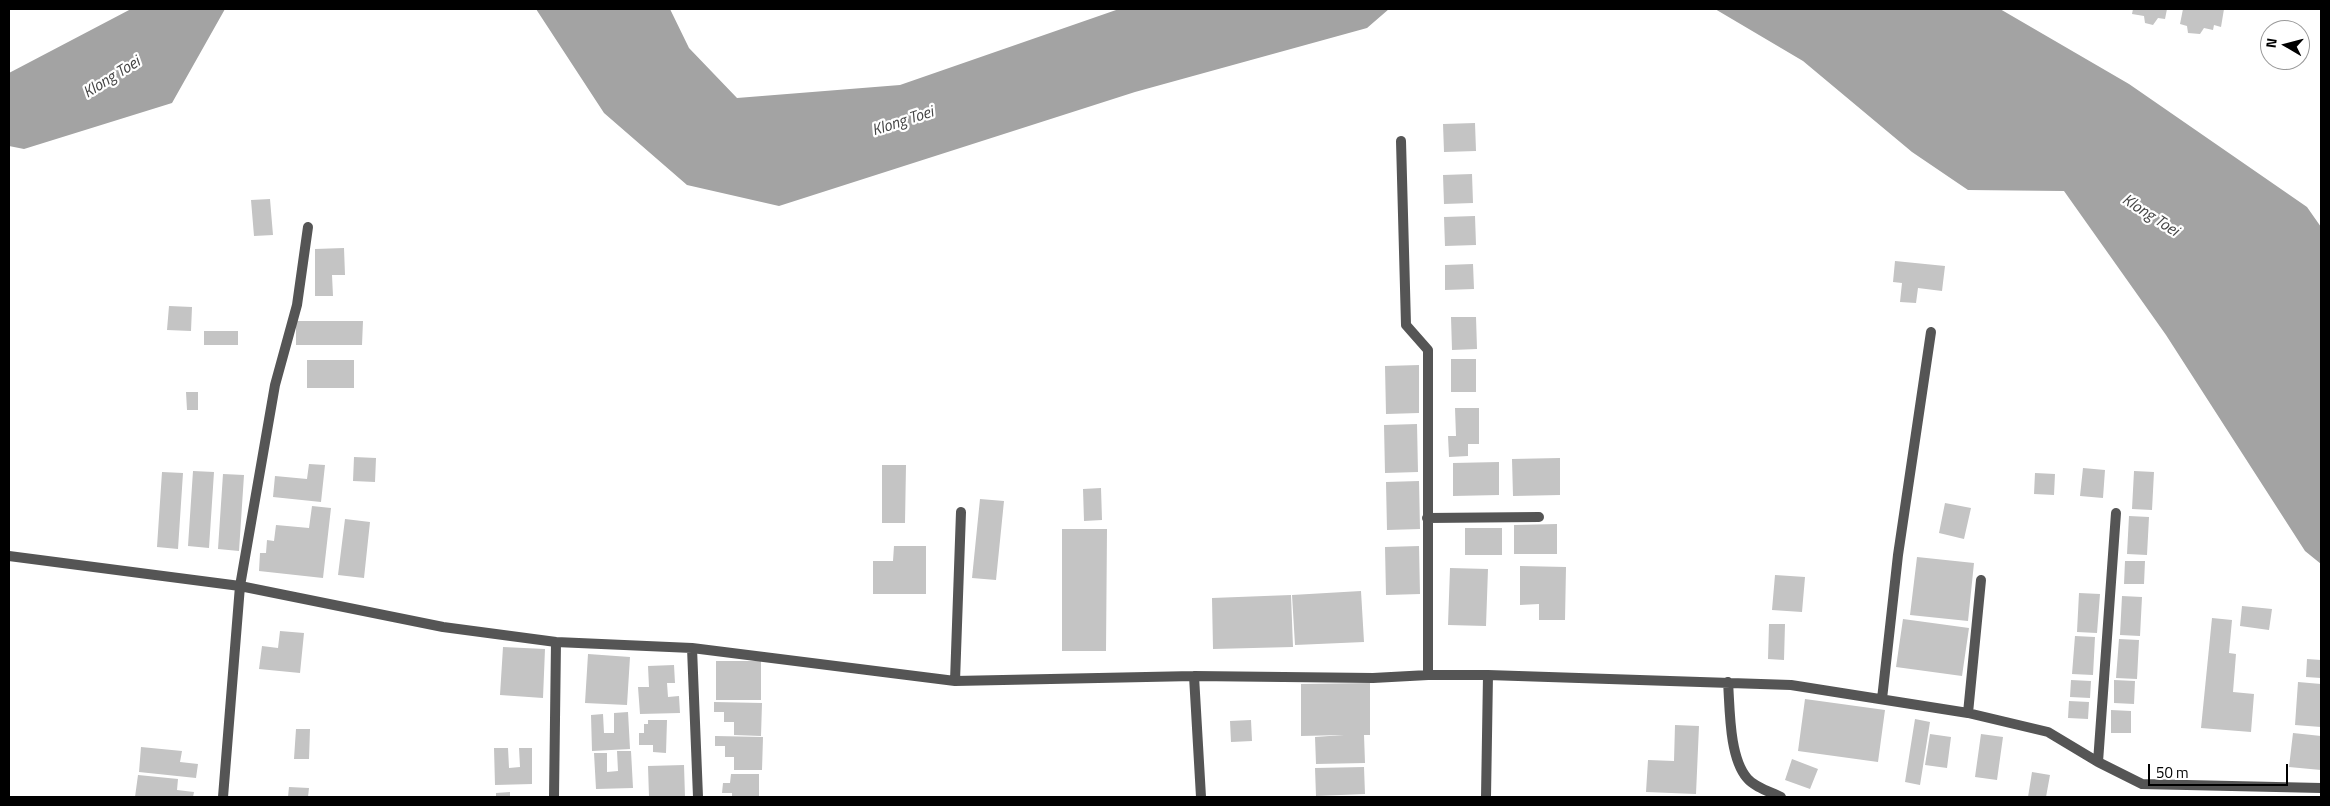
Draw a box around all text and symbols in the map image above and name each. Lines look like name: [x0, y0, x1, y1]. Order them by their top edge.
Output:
north arrow: [2260, 20, 2310, 70]
text: N: [2260, 37, 2282, 49]
water label: Klong Toei: [80, 53, 144, 103]
water label: Klong Toei: [870, 103, 936, 141]
water label: Klong Toei: [2118, 191, 2182, 241]
scale bar: [2150, 754, 2290, 786]
text: 50 m: [2156, 761, 2189, 784]

